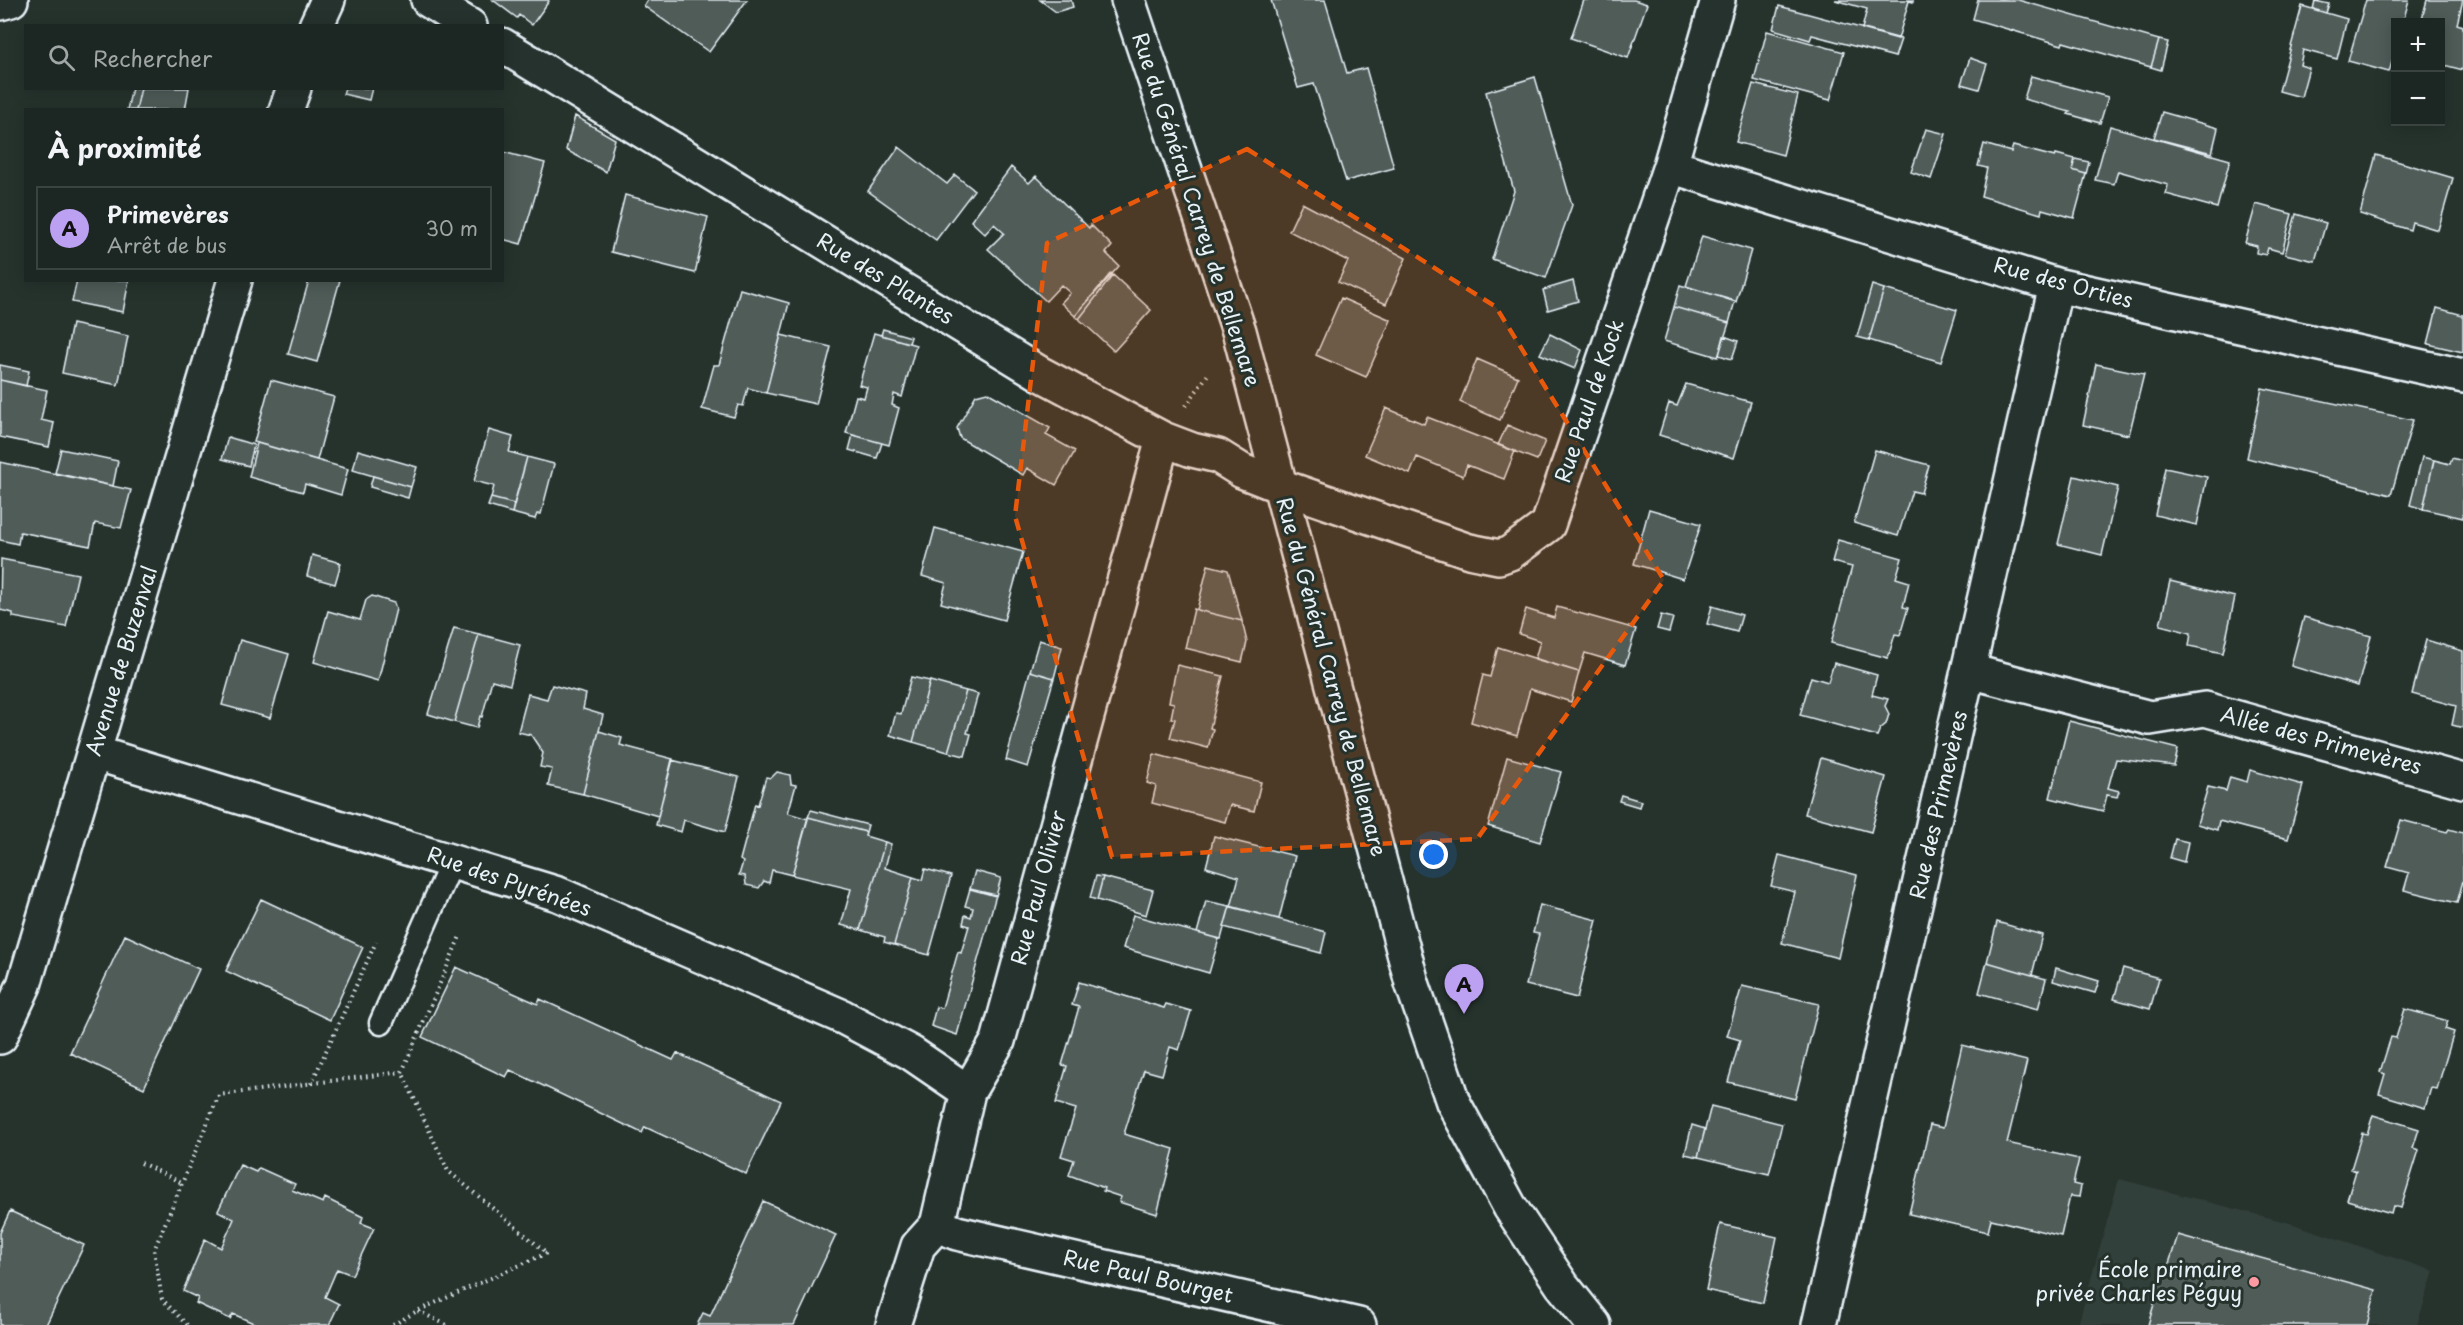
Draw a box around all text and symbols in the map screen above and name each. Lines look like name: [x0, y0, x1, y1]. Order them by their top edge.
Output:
map controls: [2391, 18, 2445, 126]
button: +: [2391, 18, 2445, 72]
search box: [24, 24, 504, 90]
street label: Rue du Général Carrey de Bellemare: [1125, 28, 1270, 391]
icon: search: [45, 41, 78, 74]
text: Rechercher: [93, 41, 212, 74]
button: −: [2391, 72, 2445, 126]
text: À proximité: [48, 128, 202, 167]
text: Primevères: [107, 197, 229, 230]
text: A: [62, 213, 77, 243]
text: 30 m: [425, 213, 478, 243]
street label: Rue des Plantes: [811, 224, 961, 331]
text: Arrêt de bus: [107, 230, 227, 260]
street label: Rue des Orties: [1990, 247, 2137, 315]
street label: Rue Paul de Kock: [1545, 314, 1631, 486]
street label: Rue du Général Carrey de Bellemare: [1269, 493, 1396, 860]
street label: Avenue de Buzenval: [76, 561, 164, 759]
street label: Allée des Primevères: [2217, 697, 2426, 781]
street label: Rue des Primevères: [1900, 707, 1974, 902]
street label: Rue Paul Olivier: [1001, 806, 1073, 968]
street label: Rue des Pyrénées: [423, 837, 596, 923]
your location: [1419, 840, 1448, 869]
pin: A: [1444, 964, 1484, 1014]
street label: Rue Paul Bourget: [1060, 1240, 1236, 1310]
place label: École primaire privée Charles Péguy: [2035, 1252, 2242, 1308]
marker: École primaire privée Charles Péguy: [2247, 1275, 2261, 1289]

